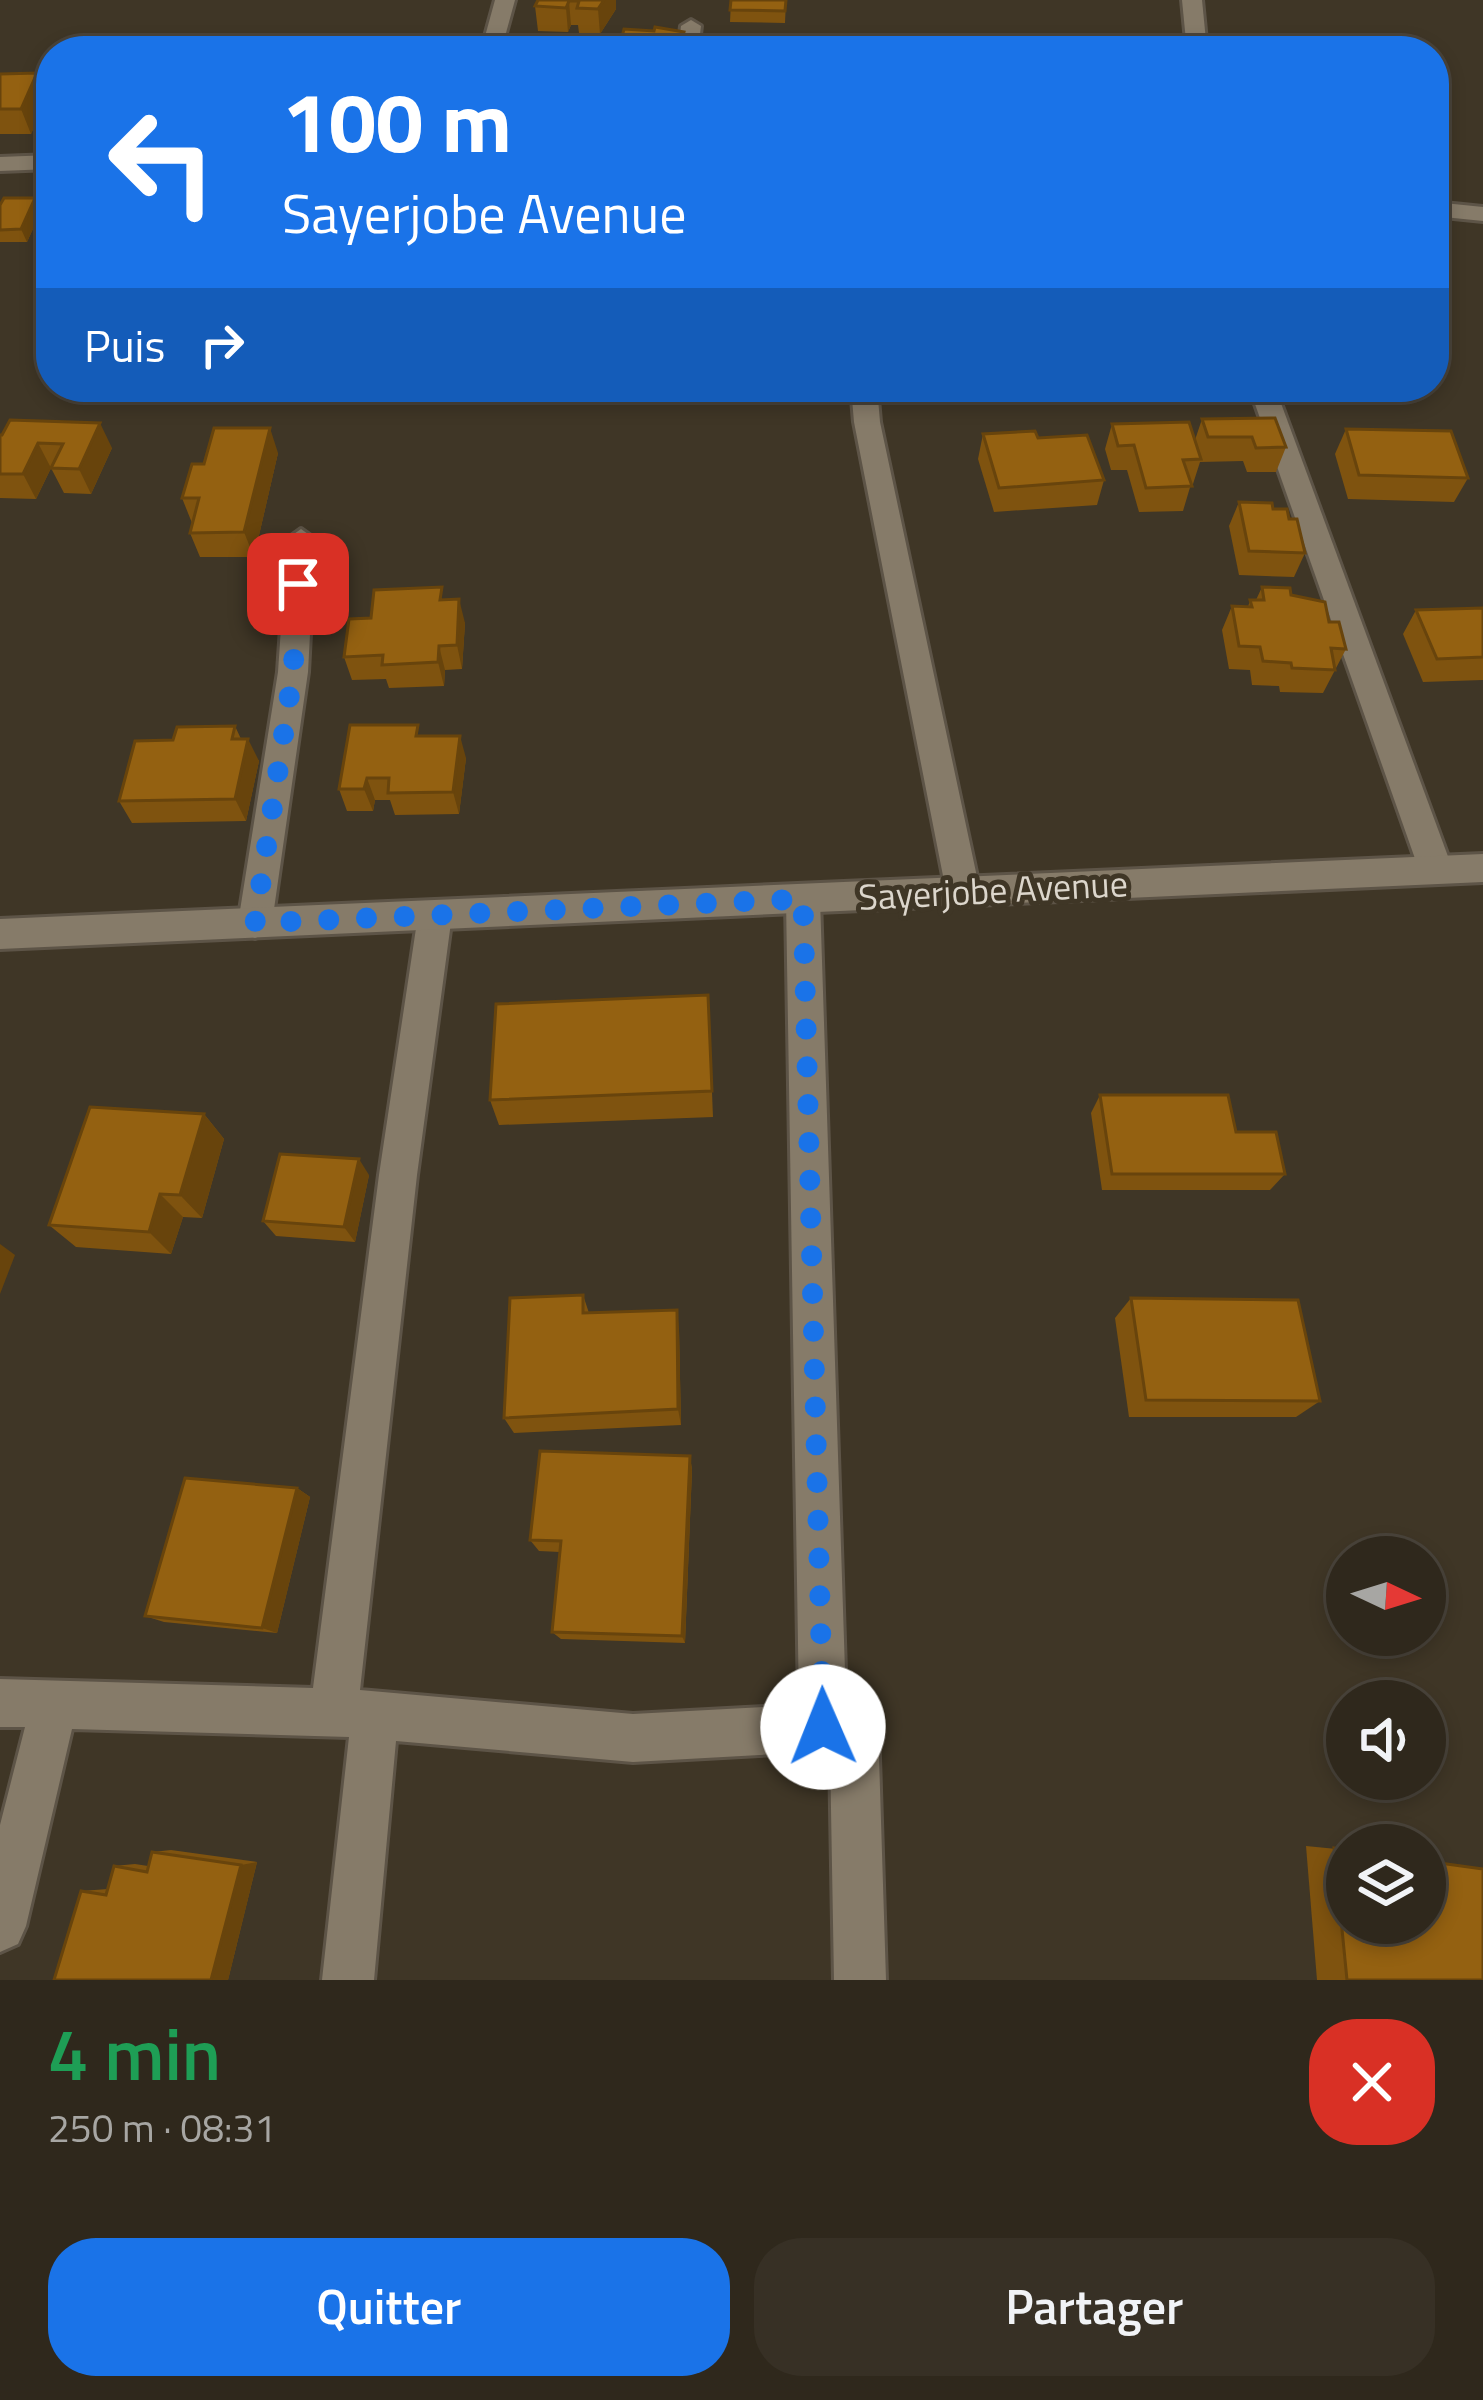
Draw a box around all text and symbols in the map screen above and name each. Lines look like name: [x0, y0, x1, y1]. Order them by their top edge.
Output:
text: 100 m: [282, 57, 512, 185]
icon: left: [84, 84, 240, 240]
text: Sayerjobe Avenue: [282, 172, 686, 254]
text: Puis: [84, 311, 165, 379]
icon: right: [189, 312, 255, 378]
pin: [247, 533, 349, 635]
icon: arrive: [265, 551, 331, 617]
street label: Sayerjobe Avenue: [857, 855, 1129, 924]
north arrow: [1326, 1536, 1446, 1656]
map controls: [1326, 1536, 1446, 1944]
position arrow: [760, 1664, 886, 1790]
button: sound: [1326, 1680, 1446, 1800]
button: layers: [1326, 1824, 1446, 1944]
text: 4 min: [48, 1998, 221, 2108]
button: close: [1309, 2019, 1435, 2145]
text: 250 m · 08:31: [48, 2098, 276, 2157]
button: Quitter: [48, 2238, 730, 2376]
button: Partager: [754, 2238, 1435, 2376]

